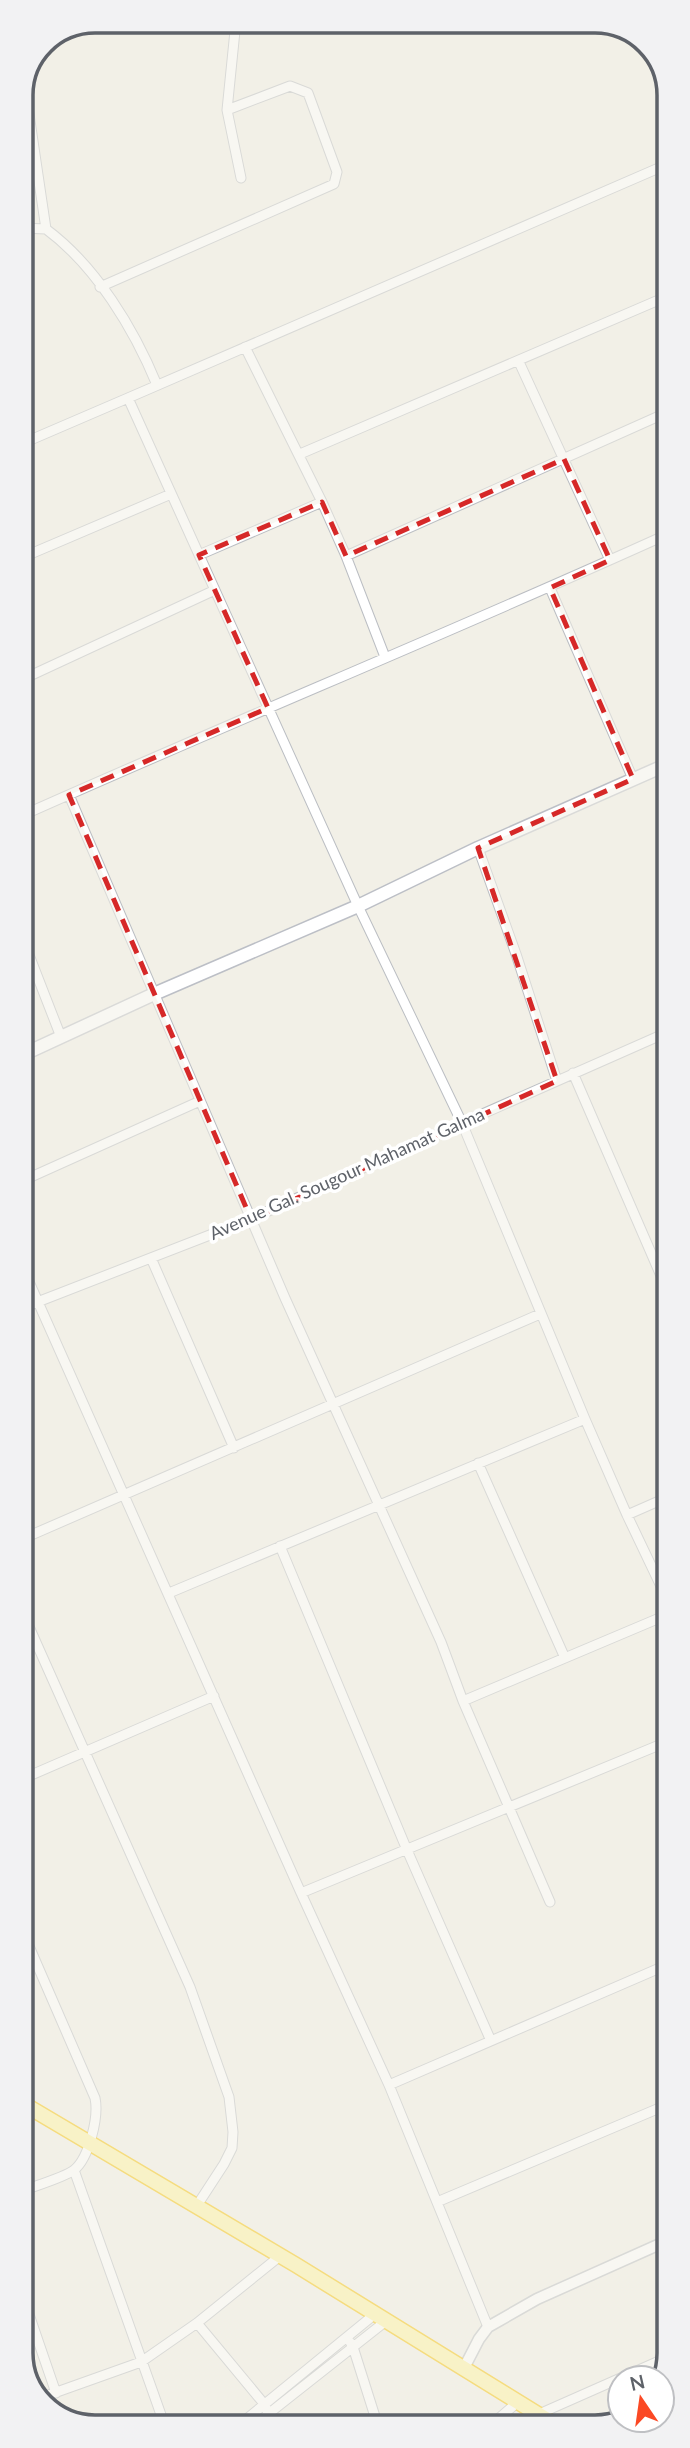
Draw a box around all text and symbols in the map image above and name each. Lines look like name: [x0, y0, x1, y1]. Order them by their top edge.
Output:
street label: Avenue Gal. Sougour Mahamat Galma: [206, 1102, 487, 1244]
north arrow: [606, 2364, 676, 2434]
text: N: [627, 2369, 647, 2395]

